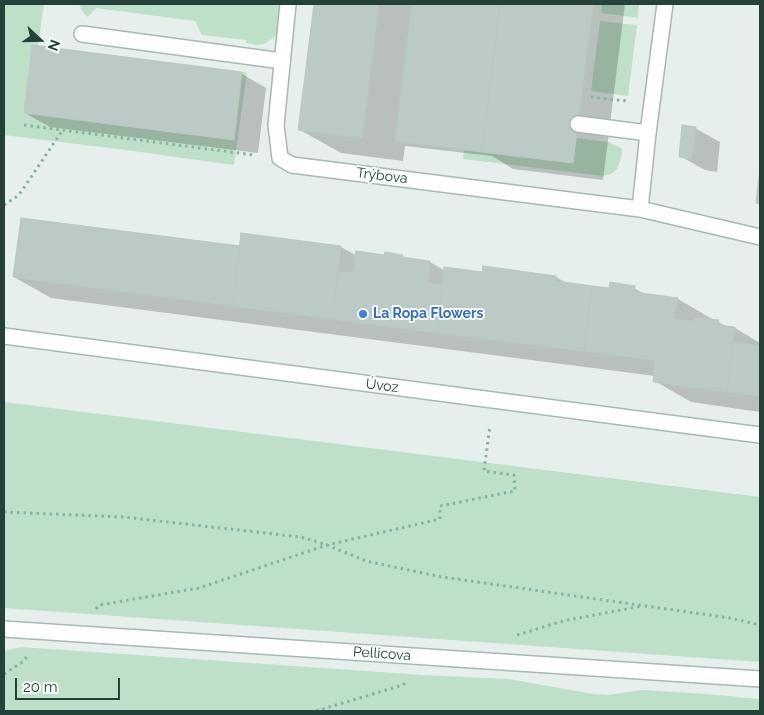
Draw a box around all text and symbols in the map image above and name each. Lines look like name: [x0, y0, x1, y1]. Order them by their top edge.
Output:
north arrow: [15, 15, 65, 65]
text: N: [45, 38, 63, 53]
street label: Trýbova: [355, 165, 409, 187]
place label: La Ropa Flowers: [373, 306, 483, 322]
marker: La Ropa Flowers: [357, 308, 369, 320]
street label: Úvoz: [365, 376, 399, 396]
street label: Pellicova: [352, 644, 412, 664]
scale bar: [18, 668, 122, 700]
text: 20 m: [23, 678, 58, 696]

